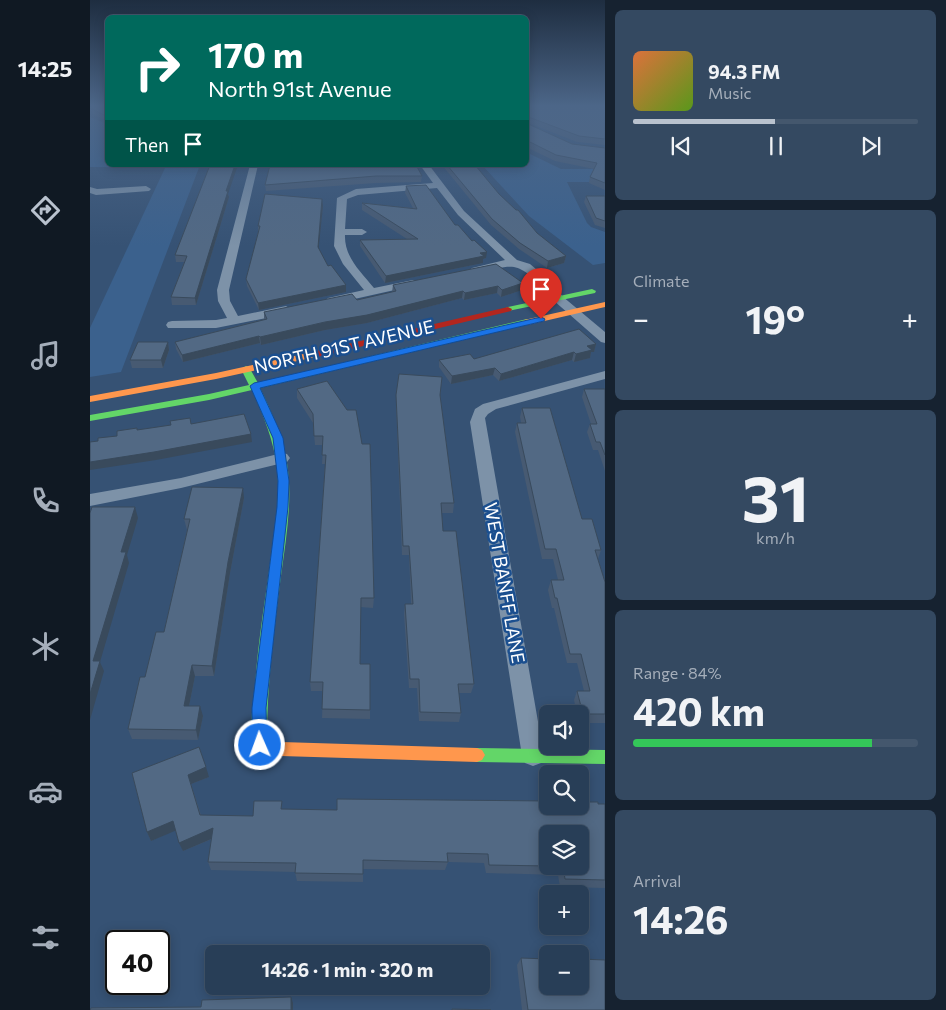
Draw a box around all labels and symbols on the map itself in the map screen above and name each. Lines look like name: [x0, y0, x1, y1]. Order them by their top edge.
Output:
pin: [520, 268, 562, 319]
street label: NORTH 91ST AVENUE: [252, 315, 436, 377]
street label: WEST BANFF LANE: [480, 501, 530, 665]
position arrow: [233, 718, 285, 770]
speed limit sign: 40: [105, 930, 170, 995]

